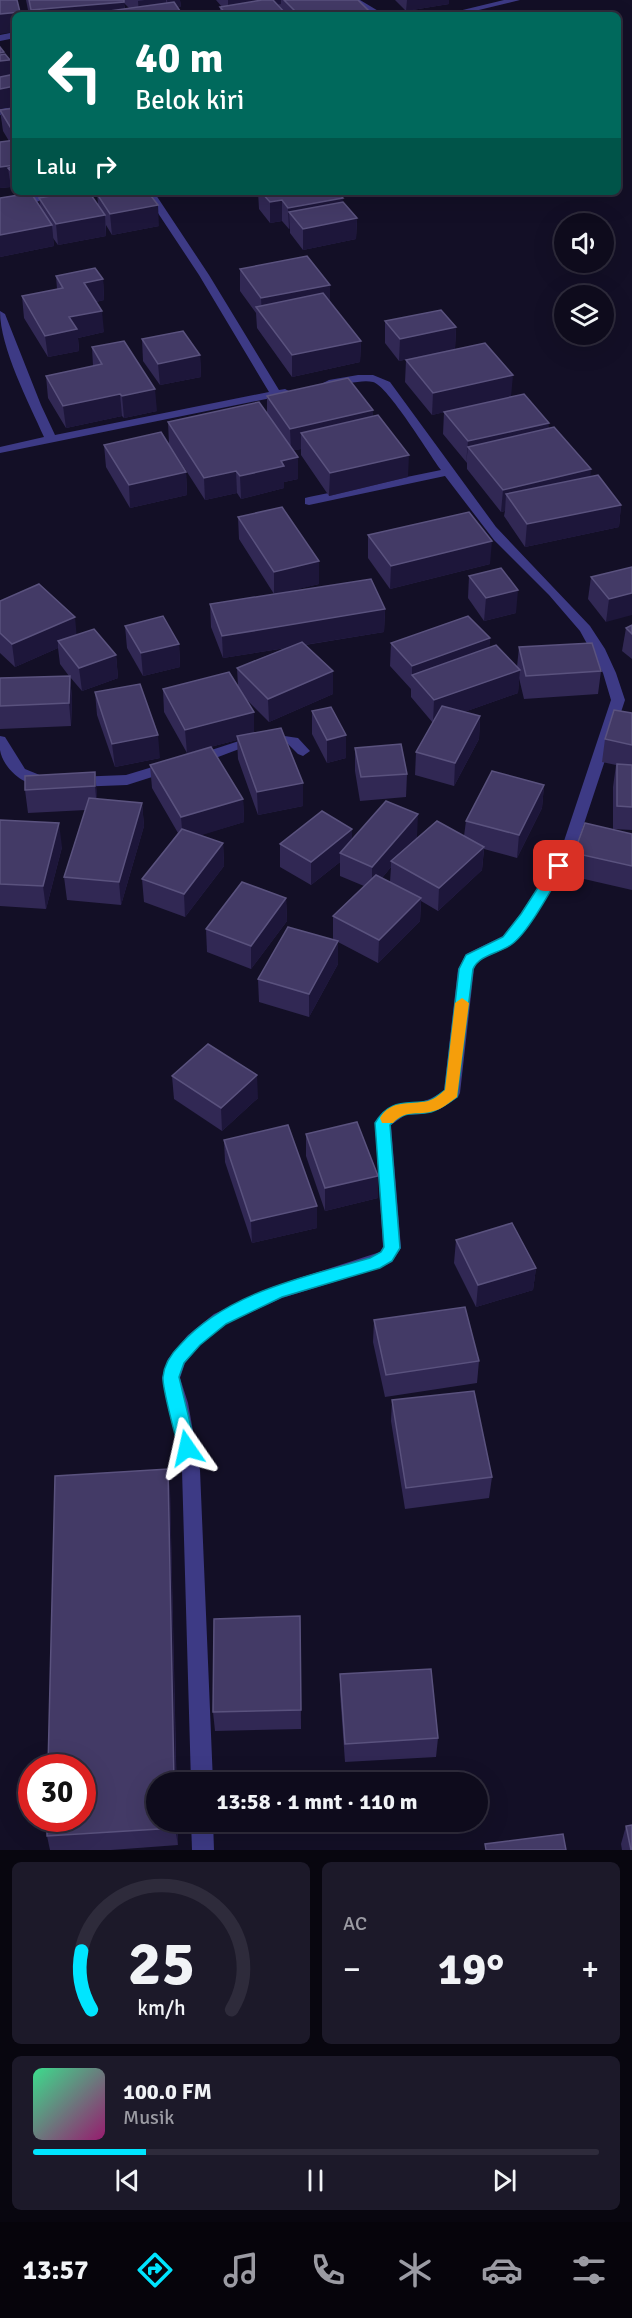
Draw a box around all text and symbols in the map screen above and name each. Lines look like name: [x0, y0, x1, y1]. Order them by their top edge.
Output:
text: 40 m: [135, 33, 224, 84]
icon: left: [36, 36, 114, 114]
text: Belok kiri: [135, 84, 244, 117]
icon: right: [89, 150, 122, 183]
text: Lalu: [36, 153, 77, 180]
map controls: [554, 213, 614, 345]
button: sound: [554, 213, 614, 273]
button: layers: [554, 285, 614, 345]
pin: [533, 840, 584, 891]
icon: arrive: [542, 849, 575, 882]
position arrow: [155, 1416, 219, 1480]
speed limit sign: 30: [18, 1754, 96, 1832]
text: 13:58 · 1 mnt · 110 m: [217, 1788, 417, 1815]
text: AC: [343, 1911, 367, 1936]
text: 25: [127, 1925, 195, 2002]
text: 19°: [438, 1942, 504, 1997]
text: −: [343, 1949, 361, 1990]
text: +: [581, 1949, 599, 1990]
text: km/h: [137, 1995, 185, 2021]
text: 100.0 FM: [123, 2078, 212, 2105]
text: Musik: [123, 2105, 174, 2130]
icon: previous: [111, 2164, 144, 2197]
icon: pause: [299, 2164, 332, 2197]
icon: next: [488, 2164, 521, 2197]
icon: directions: [134, 2249, 176, 2291]
icon: music: [220, 2249, 262, 2291]
icon: phone: [307, 2249, 349, 2291]
icon: climate: [394, 2249, 436, 2291]
icon: car: [481, 2249, 523, 2291]
icon: filters: [568, 2249, 610, 2291]
text: 13:57: [22, 2254, 89, 2287]

